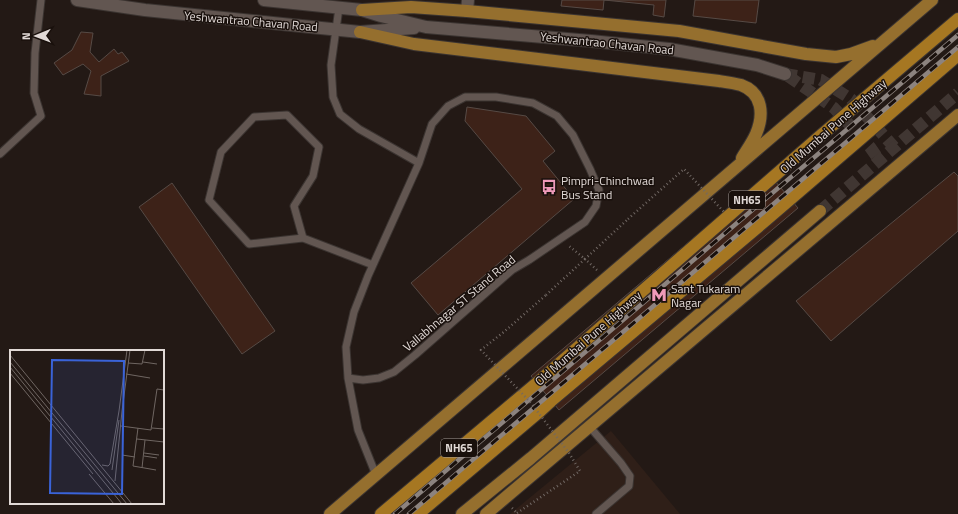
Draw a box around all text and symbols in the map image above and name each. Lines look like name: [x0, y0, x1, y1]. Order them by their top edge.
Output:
street label: Yeshwantrao Chavan Road: [183, 6, 319, 36]
north arrow: [16, 16, 56, 56]
street label: Yeshwantrao Chavan Road: [539, 27, 675, 59]
text: N: [18, 32, 34, 40]
street label: Old Mumbai Pune Highway: [775, 74, 891, 178]
place label: Pimpri-Chinchwad Bus Stand: [561, 171, 654, 204]
bus stop icon: Pimpri-Chinchwad Bus Stand: [540, 178, 558, 196]
road number: NH65: [729, 191, 765, 209]
street label: Vallabhnagar ST Stand Road: [399, 250, 519, 356]
place label: Sant Tukaram Nagar: [671, 279, 740, 312]
street label: Old Mumbai Pune Highway: [530, 286, 646, 390]
metro station icon: Sant Tukaram Nagar: [650, 286, 668, 304]
inset map: [10, 350, 164, 504]
road number: NH65: [441, 439, 477, 457]

